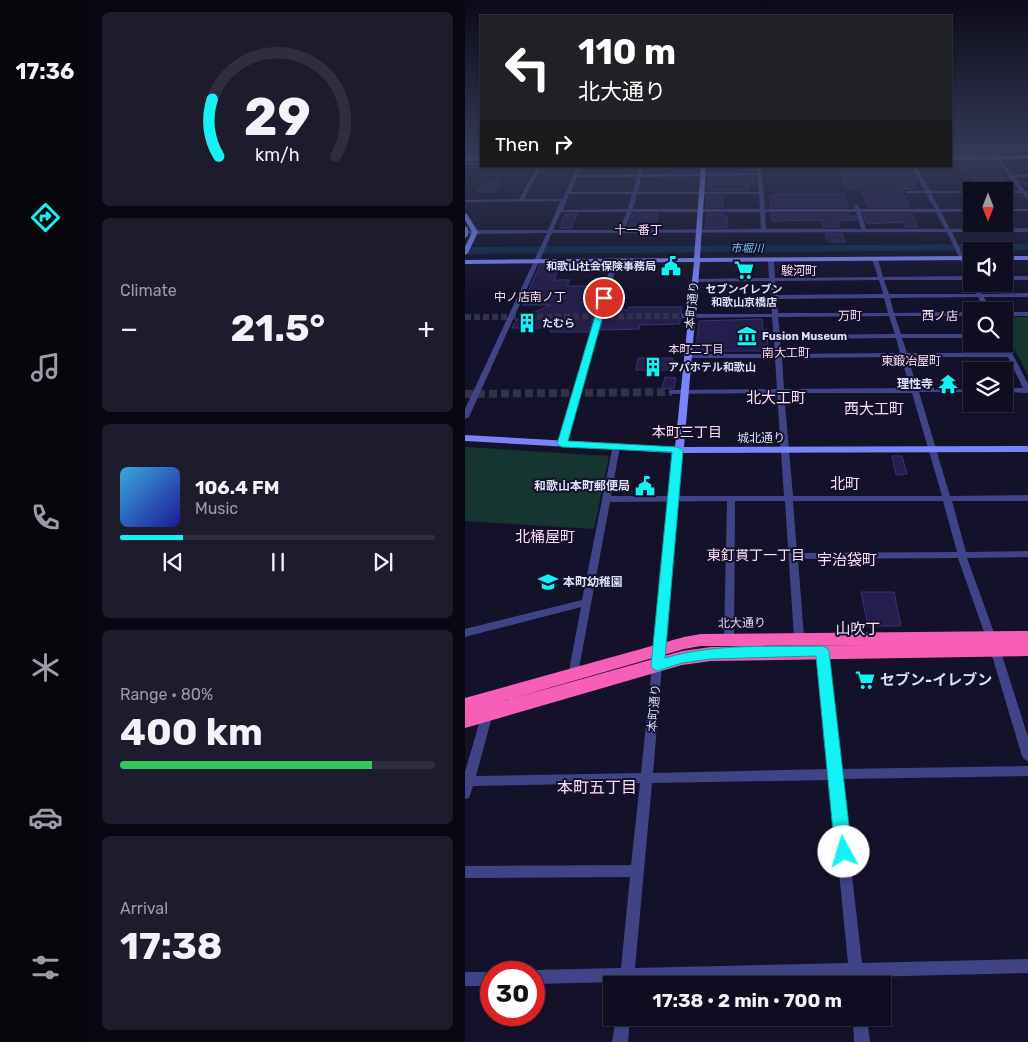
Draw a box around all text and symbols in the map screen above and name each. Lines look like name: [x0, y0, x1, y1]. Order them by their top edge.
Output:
text: 110 m: [578, 31, 676, 73]
icon: left: [495, 35, 560, 100]
text: 17:36: [16, 58, 74, 85]
text: 北大通り: [578, 78, 666, 105]
text: 29: [244, 86, 311, 148]
icon: right: [549, 130, 577, 158]
text: Then: [495, 133, 539, 156]
text: km/h: [255, 144, 300, 165]
north arrow: [963, 182, 1013, 232]
map controls: [963, 182, 1013, 412]
icon: directions: [28, 200, 63, 235]
district label: 十一番丁: [614, 223, 662, 237]
water label: 市堀川: [731, 242, 764, 255]
button: sound: [963, 242, 1013, 292]
public building icon: 和歌山社会保険事務局: [660, 255, 682, 277]
supermarket icon: セブンイレブン 和歌山京橋店: [733, 259, 755, 281]
place label: 和歌山社会保険事務局: [546, 260, 656, 273]
district label: 駿河町: [781, 264, 817, 278]
pin: [583, 277, 625, 319]
street label: 本町通り: [683, 280, 701, 330]
text: Climate: [120, 281, 177, 300]
place label: セブンイレブン 和歌山京橋店: [706, 283, 783, 309]
icon: arrive: [590, 284, 618, 312]
district label: 中ノ店南ノ丁: [494, 290, 566, 304]
button: search: [963, 302, 1013, 352]
text: 21.5°: [231, 305, 325, 351]
district label: 万町: [838, 309, 862, 323]
district label: 西ノ店: [922, 309, 958, 323]
text: −: [120, 312, 138, 345]
text: +: [418, 312, 435, 345]
building icon: たむら: [516, 312, 538, 334]
place label: たむら: [542, 317, 575, 330]
museum icon: Fusion Museum: [736, 325, 758, 347]
place label: Fusion Museum: [762, 330, 847, 343]
district label: 本町二丁目: [669, 343, 724, 356]
district label: 南大工町: [762, 346, 810, 360]
icon: music: [28, 350, 63, 385]
district label: 東鍛冶屋町: [881, 354, 941, 368]
building icon: アパホテル和歌山: [642, 356, 664, 378]
place label: アパホテル和歌山: [668, 361, 756, 374]
button: layers: [963, 362, 1013, 412]
temple icon: 理性寺: [937, 373, 959, 395]
place label: 理性寺: [897, 377, 933, 391]
district label: 北大工町: [746, 389, 806, 407]
district label: 西大工町: [844, 400, 904, 418]
district label: 本町三丁目: [652, 424, 722, 441]
street label: 城北通り: [737, 431, 785, 445]
public building icon: 和歌山本町郵便局: [634, 475, 656, 497]
district label: 北町: [830, 475, 860, 493]
text: 106.4 FM: [195, 476, 280, 499]
place label: 和歌山本町郵便局: [534, 479, 630, 493]
text: Music: [195, 499, 238, 518]
icon: phone: [28, 500, 63, 535]
district label: 北桶屋町: [515, 528, 575, 546]
district label: 東釘貫丁一丁目: [707, 547, 805, 564]
icon: previous: [159, 548, 187, 576]
icon: pause: [264, 548, 292, 576]
icon: next: [369, 548, 397, 576]
district label: 宇治袋町: [817, 551, 877, 569]
school or university icon: 本町幼稚園: [537, 571, 559, 593]
place label: 本町幼稚園: [563, 575, 623, 589]
street label: 北大通り: [718, 616, 766, 630]
district label: 山吹丁: [835, 620, 881, 638]
icon: climate: [28, 650, 63, 685]
supermarket icon: セブン-イレブン: [854, 669, 876, 691]
place label: セブン-イレブン: [880, 671, 992, 689]
street label: 本町通り: [645, 683, 663, 733]
text: Range · 80%: [120, 685, 213, 704]
text: 400 km: [120, 709, 263, 755]
district label: 本町五丁目: [557, 778, 637, 797]
icon: car: [28, 800, 63, 835]
position arrow: [817, 825, 869, 877]
text: Arrival: [120, 899, 168, 918]
text: 17:38: [120, 923, 223, 969]
icon: filters: [28, 950, 63, 985]
speed limit sign: 30: [480, 961, 545, 1026]
text: 17:38 · 2 min · 700 m: [652, 989, 842, 1012]

